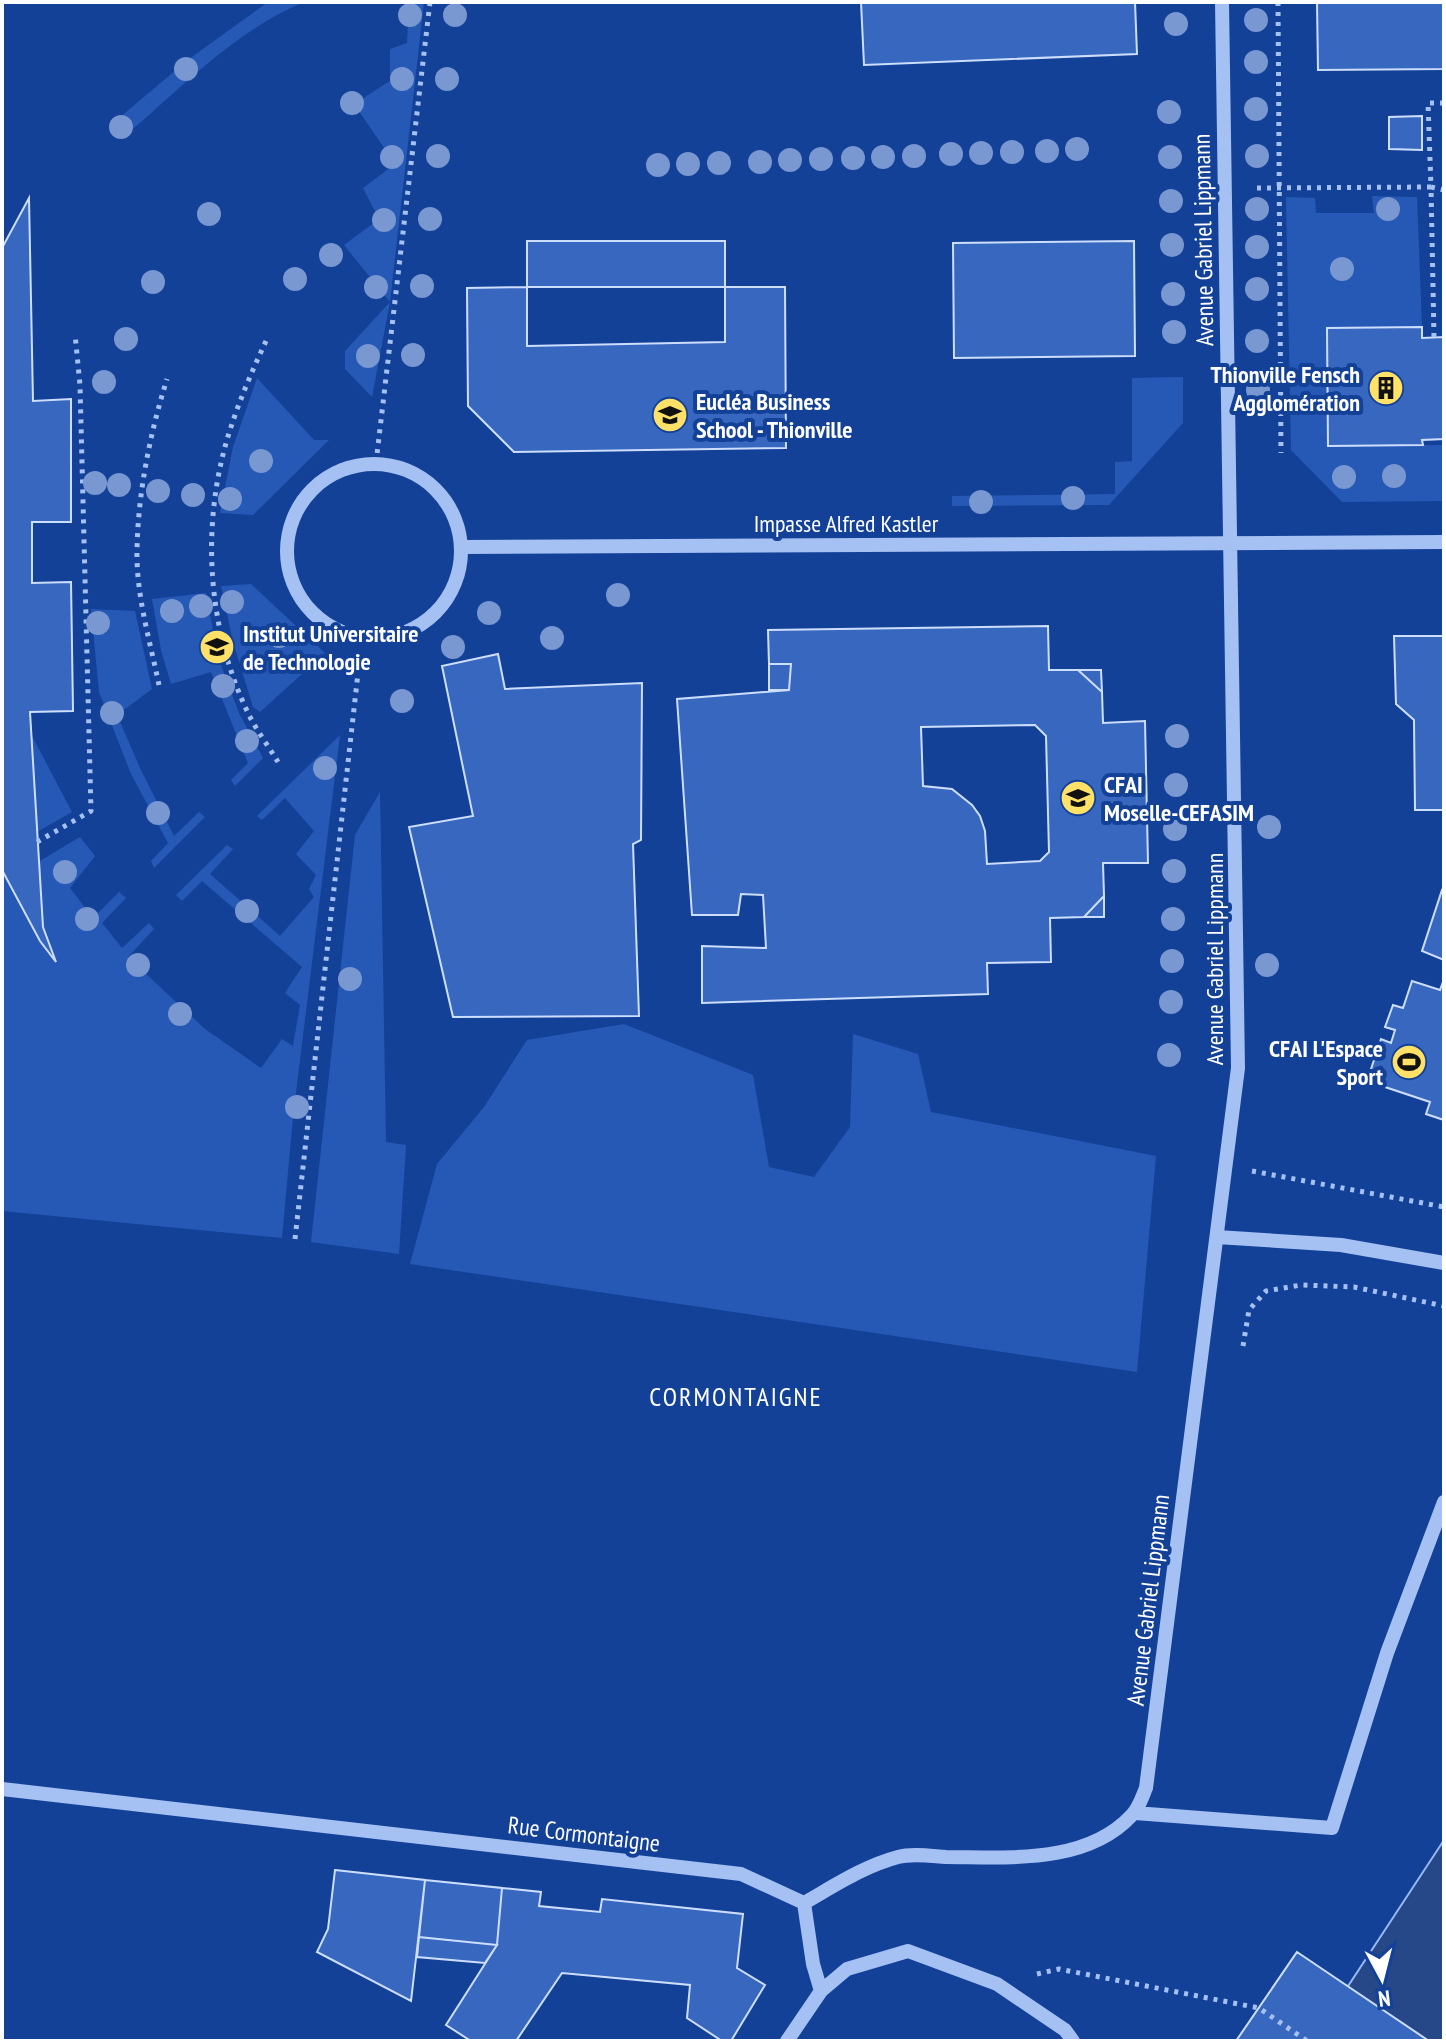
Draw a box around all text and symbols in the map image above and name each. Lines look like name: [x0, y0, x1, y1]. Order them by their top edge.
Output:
street label: Avenue Gabriel Lippmann: [1186, 134, 1220, 346]
place label: Thionville Fensch Agglomération: [1210, 359, 1360, 418]
building icon: Thionville Fensch Agglomération: [1367, 369, 1405, 407]
place label: Eucléa Business School - Thionville: [696, 386, 853, 445]
school or university icon: Eucléa Business School - Thionville: [651, 396, 689, 434]
street label: Impasse Alfred Kastler: [754, 508, 939, 539]
place label: Institut Universitaire de Technologie: [243, 618, 419, 677]
school or university icon: Institut Universitaire de Technologie: [198, 628, 236, 666]
place label: CFAI Moselle-CEFASIM: [1104, 769, 1254, 828]
school or university icon: CFAI Moselle-CEFASIM: [1059, 779, 1097, 817]
street label: Avenue Gabriel Lippmann: [1199, 853, 1230, 1065]
place label: CFAI L'Espace Sport: [1269, 1033, 1383, 1092]
sports icon: CFAI L'Espace Sport: [1390, 1043, 1428, 1081]
district label: CORMONTAIGNE: [649, 1380, 823, 1413]
street label: Avenue Gabriel Lippmann: [1120, 1493, 1176, 1707]
street label: Rue Cormontaigne: [506, 1809, 662, 1859]
north arrow: [1342, 1939, 1422, 2019]
text: N: [1377, 1984, 1392, 2013]

